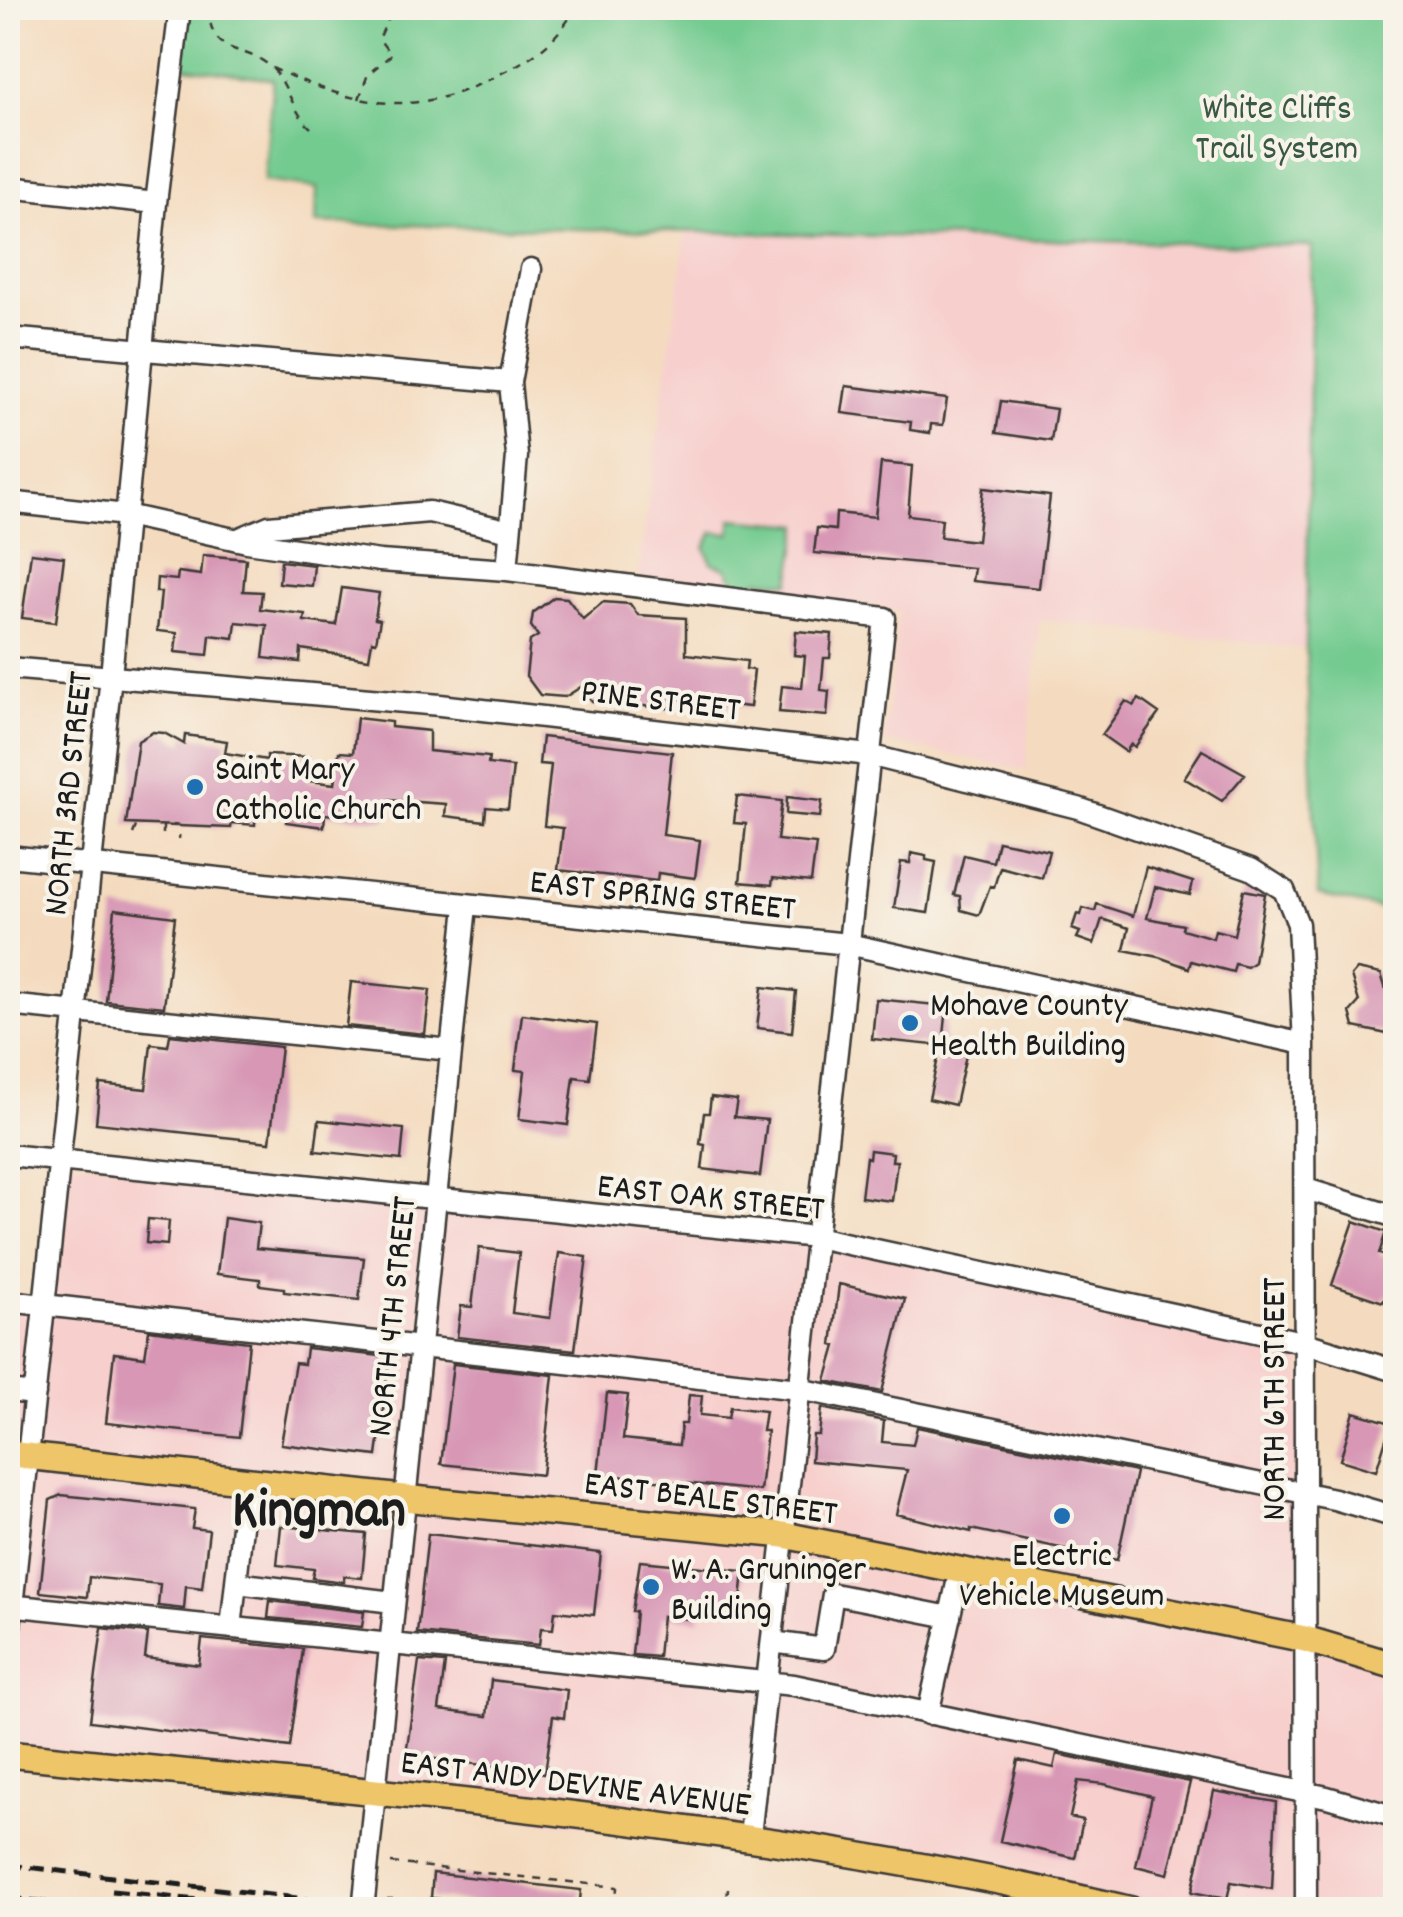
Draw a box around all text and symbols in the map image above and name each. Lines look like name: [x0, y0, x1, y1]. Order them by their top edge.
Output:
park label: White Cliffs Trail System: [1196, 86, 1358, 176]
street label: PINE STREET: [578, 668, 743, 738]
street label: NORTH 3RD STREET: [33, 669, 109, 918]
place label: Saint Mary Catholic Church: [215, 747, 422, 837]
marker: Saint Mary Catholic Church: [184, 776, 206, 798]
street label: EAST SPRING STREET: [527, 859, 798, 937]
place label: Mohave County Health Building: [930, 983, 1129, 1073]
marker: Mohave County Health Building: [899, 1012, 921, 1034]
street label: EAST OAK STREET: [594, 1163, 827, 1237]
street label: NORTH 4TH STREET: [358, 1194, 432, 1439]
street label: NORTH 6TH STREET: [1252, 1277, 1302, 1521]
street label: EAST BEALE STREET: [581, 1461, 840, 1541]
district label: Kingman: [232, 1475, 406, 1554]
marker: Electric Vehicle Museum: [1051, 1505, 1073, 1527]
place label: Electric Vehicle Museum: [959, 1533, 1165, 1623]
place label: W. A. Gruninger Building: [671, 1547, 866, 1637]
marker: W. A. Gruninger Building: [640, 1576, 662, 1598]
street label: EAST ANDY DEVINE AVENUE: [397, 1740, 753, 1832]

